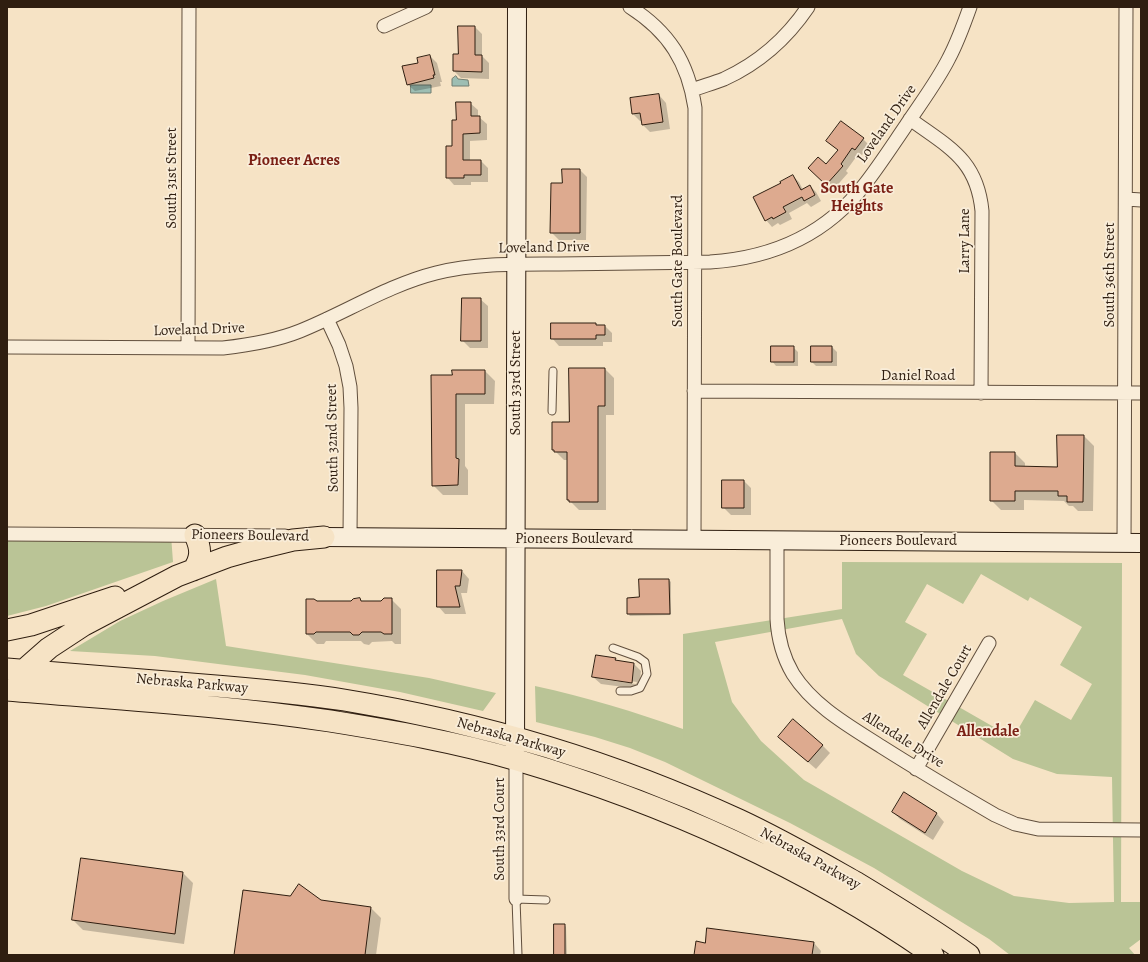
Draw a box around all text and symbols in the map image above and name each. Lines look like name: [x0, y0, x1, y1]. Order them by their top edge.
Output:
street label: Loveland Drive: [853, 81, 921, 167]
street label: South 31st Street: [163, 127, 181, 229]
district label: Pioneer Acres: [248, 151, 340, 171]
district label: South Gate Heights: [821, 179, 893, 217]
street label: South Gate Boulevard: [669, 195, 687, 327]
street label: Larry Lane: [956, 208, 974, 274]
street label: South 36th Street: [1101, 222, 1119, 328]
street label: Loveland Drive: [498, 238, 590, 258]
street label: Loveland Drive: [153, 319, 245, 341]
street label: South 33rd Street: [507, 330, 525, 436]
street label: Daniel Road: [881, 367, 955, 385]
street label: South 32nd Street: [323, 384, 343, 492]
street label: Pioneers Boulevard: [191, 526, 309, 546]
street label: Pioneers Boulevard: [515, 530, 633, 548]
street label: Pioneers Boulevard: [839, 532, 957, 550]
street label: Allendale Court: [914, 642, 976, 732]
street label: Nebraska Parkway: [135, 670, 249, 698]
street label: Allendale Drive: [859, 708, 947, 772]
street label: Nebraska Parkway: [454, 714, 568, 762]
district label: Allendale: [957, 722, 1019, 742]
street label: South 33rd Court: [491, 777, 509, 881]
street label: Nebraska Parkway: [756, 824, 864, 894]

